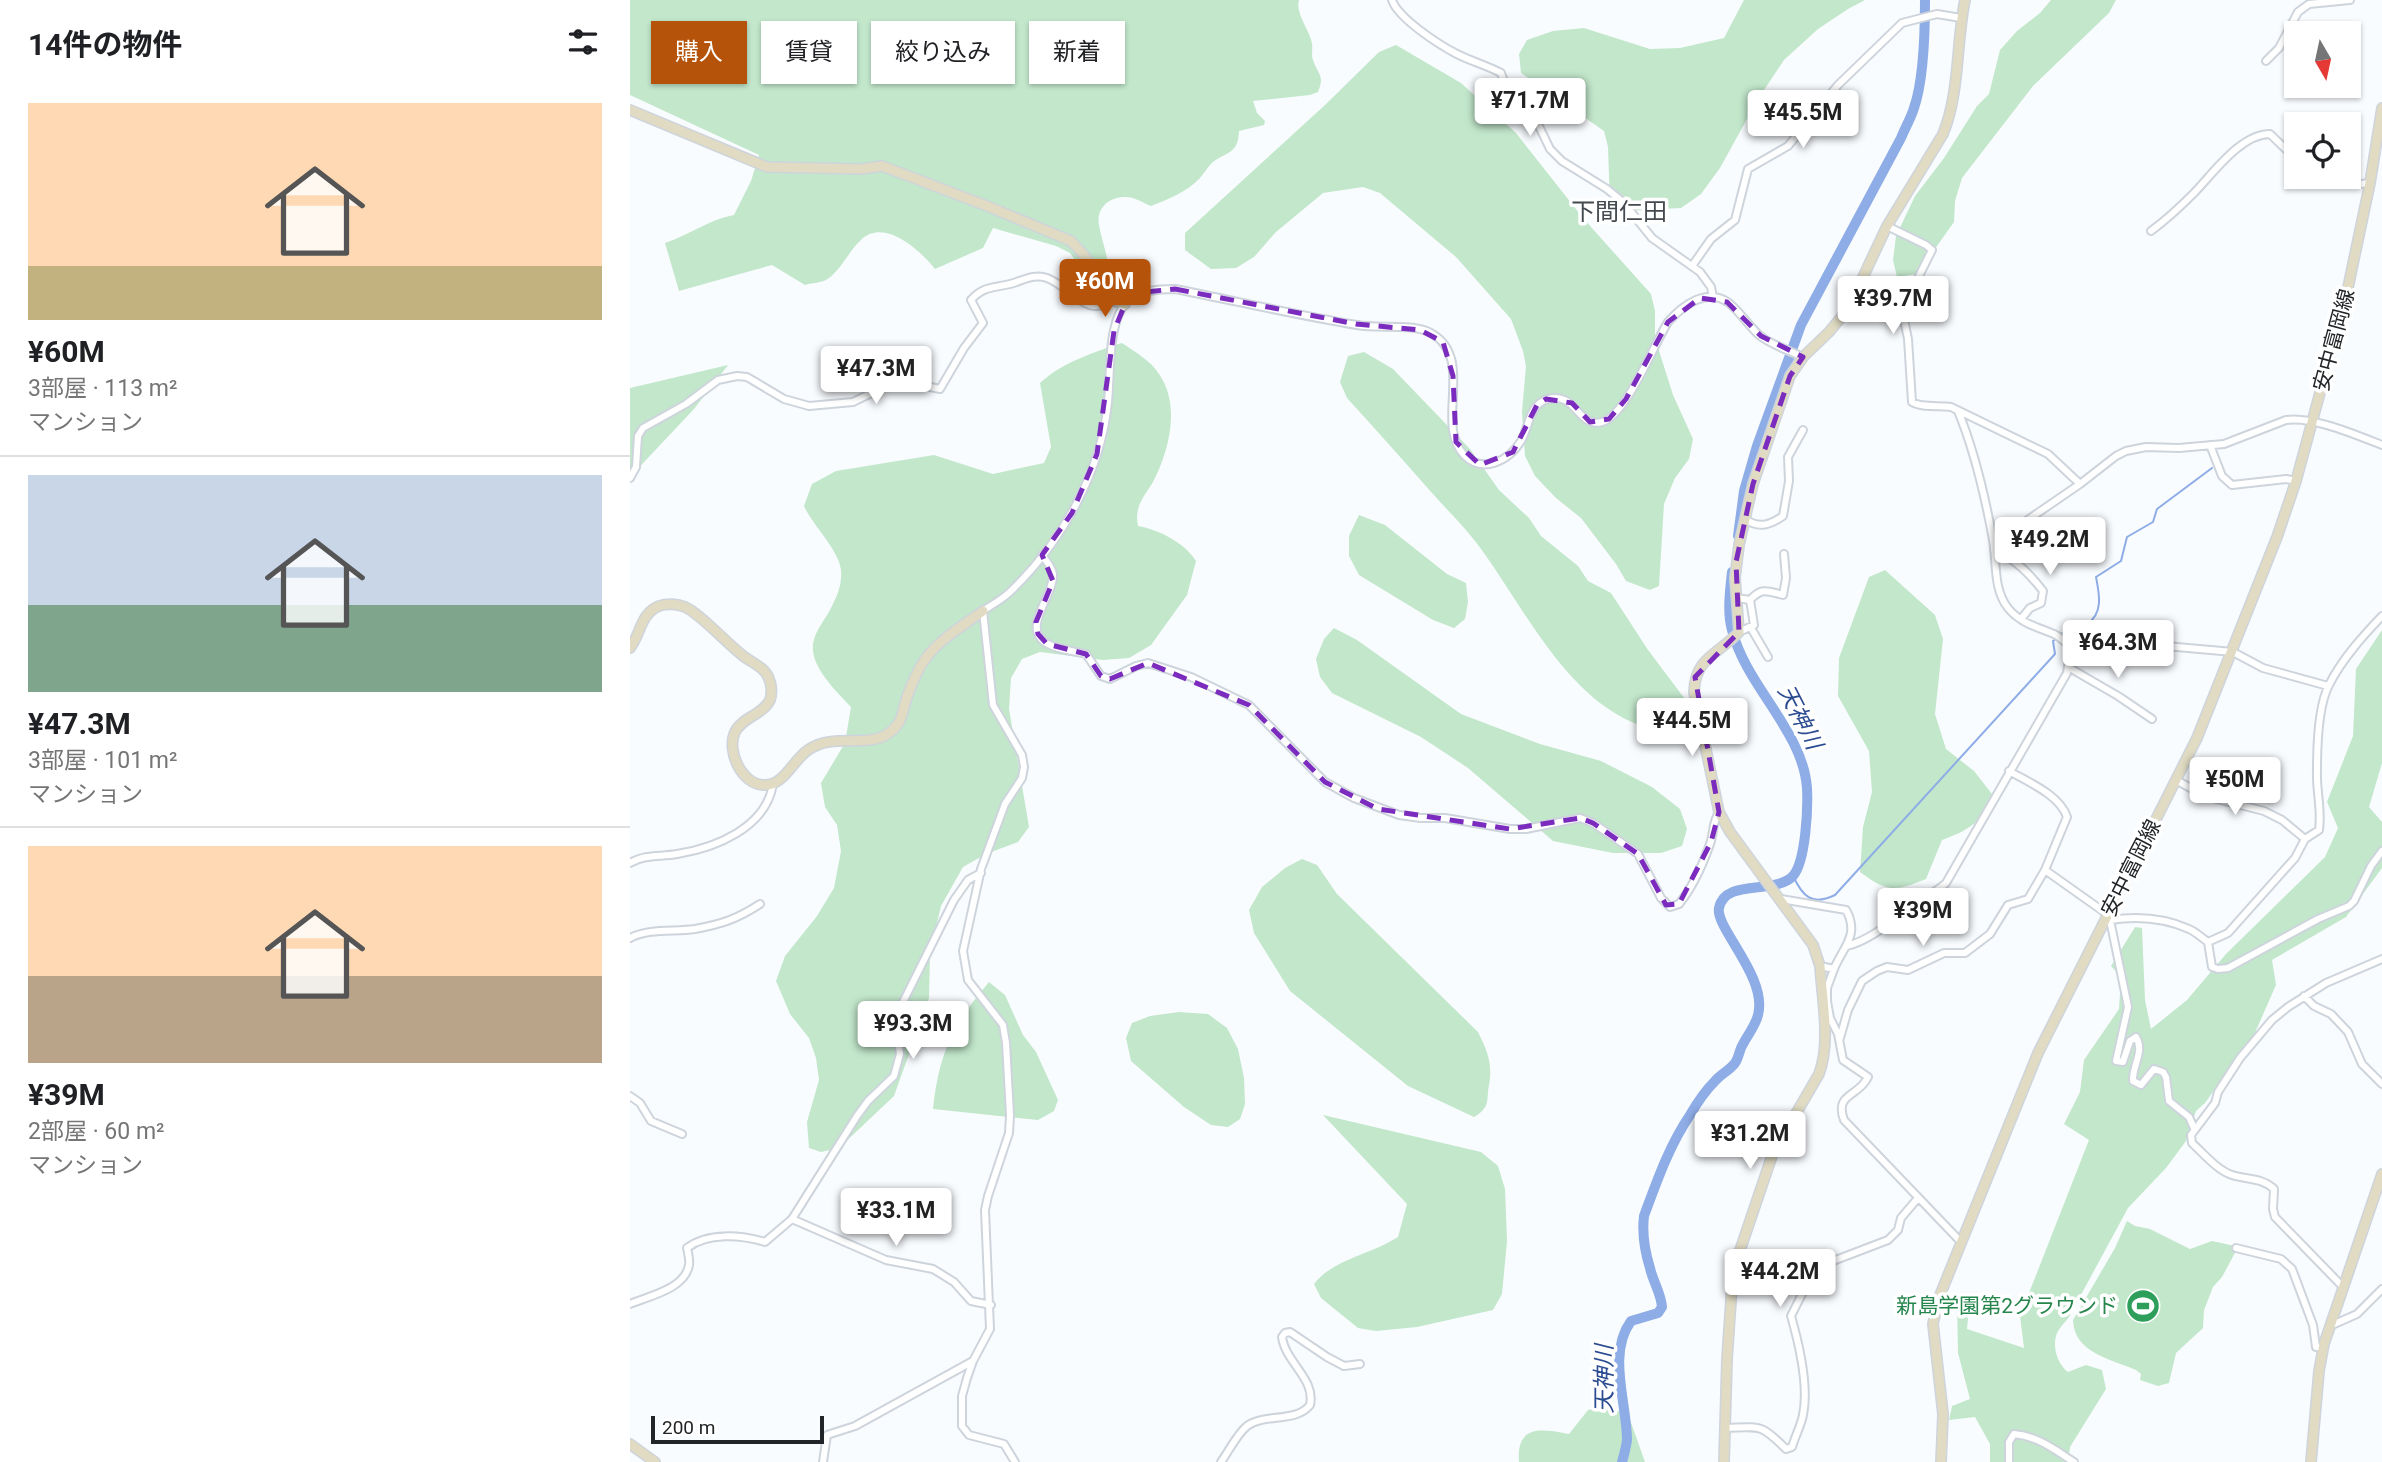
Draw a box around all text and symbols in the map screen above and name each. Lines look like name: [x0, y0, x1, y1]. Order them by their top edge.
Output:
chip: 購入: [651, 21, 747, 84]
chip: 賃貸: [761, 21, 857, 84]
chip: 絞り込み: [871, 21, 1015, 84]
chip: 新着: [1029, 21, 1125, 84]
north arrow: [2284, 21, 2361, 98]
map controls: [2284, 21, 2361, 189]
icon: filters: [564, 23, 602, 61]
text: 14件の物件: [28, 27, 182, 62]
pin: ¥71.7M: [1473, 78, 1587, 138]
text: ¥71.7M: [1491, 87, 1569, 114]
pin: ¥45.5M: [1746, 90, 1860, 150]
text: ¥45.5M: [1764, 99, 1842, 126]
button: locate: [2284, 112, 2361, 189]
icon: home: [252, 148, 378, 274]
district label: 下間仁田: [1571, 198, 1667, 226]
pin: ¥60M: [1064, 260, 1146, 319]
text: ¥60M: [1076, 268, 1134, 295]
pin: ¥39.7M: [1836, 276, 1950, 336]
text: ¥39.7M: [1854, 285, 1932, 312]
street label: 安中富岡線: [2309, 286, 2359, 394]
text: ¥60M: [28, 334, 105, 369]
pin: ¥47.3M: [819, 346, 933, 406]
text: ¥47.3M: [837, 355, 915, 382]
text: 3部屋 · 113 m²: [28, 375, 177, 402]
text: マンション: [28, 409, 143, 436]
pin: ¥49.2M: [1993, 518, 2107, 577]
icon: home: [252, 520, 378, 646]
text: ¥49.2M: [2011, 526, 2089, 553]
pin: ¥64.3M: [2061, 620, 2175, 680]
text: ¥64.3M: [2079, 629, 2157, 656]
water label: 天神川: [1772, 680, 1829, 757]
pin: ¥44.5M: [1635, 698, 1749, 758]
text: ¥47.3M: [28, 706, 131, 741]
text: ¥44.5M: [1653, 707, 1731, 734]
text: 3部屋 · 101 m²: [28, 747, 177, 774]
pin: ¥50M: [2194, 758, 2276, 817]
text: ¥50M: [2206, 766, 2264, 793]
text: マンション: [28, 781, 143, 808]
street label: 安中富岡線: [2096, 816, 2166, 920]
pin: ¥39M: [1882, 888, 1964, 948]
icon: home: [252, 891, 378, 1017]
text: ¥39M: [1894, 897, 1952, 924]
pin: ¥93.3M: [856, 1002, 970, 1061]
text: ¥93.3M: [874, 1010, 952, 1037]
text: ¥39M: [28, 1077, 105, 1112]
pin: ¥31.2M: [1693, 1112, 1807, 1171]
text: 2部屋 · 60 m²: [28, 1118, 165, 1145]
text: ¥31.2M: [1711, 1120, 1789, 1147]
text: マンション: [28, 1152, 143, 1179]
pin: ¥33.1M: [839, 1188, 953, 1248]
text: ¥33.1M: [857, 1197, 935, 1224]
pin: ¥44.2M: [1723, 1250, 1837, 1309]
text: ¥44.2M: [1741, 1258, 1819, 1285]
sports icon: 新島学園第2グラウンド: [2124, 1287, 2162, 1325]
place label: 新島学園第2グラウンド: [1896, 1294, 2118, 1318]
water label: 天神川: [1591, 1342, 1618, 1414]
scale bar: [651, 1413, 824, 1445]
text: 200 m: [662, 1416, 715, 1439]

